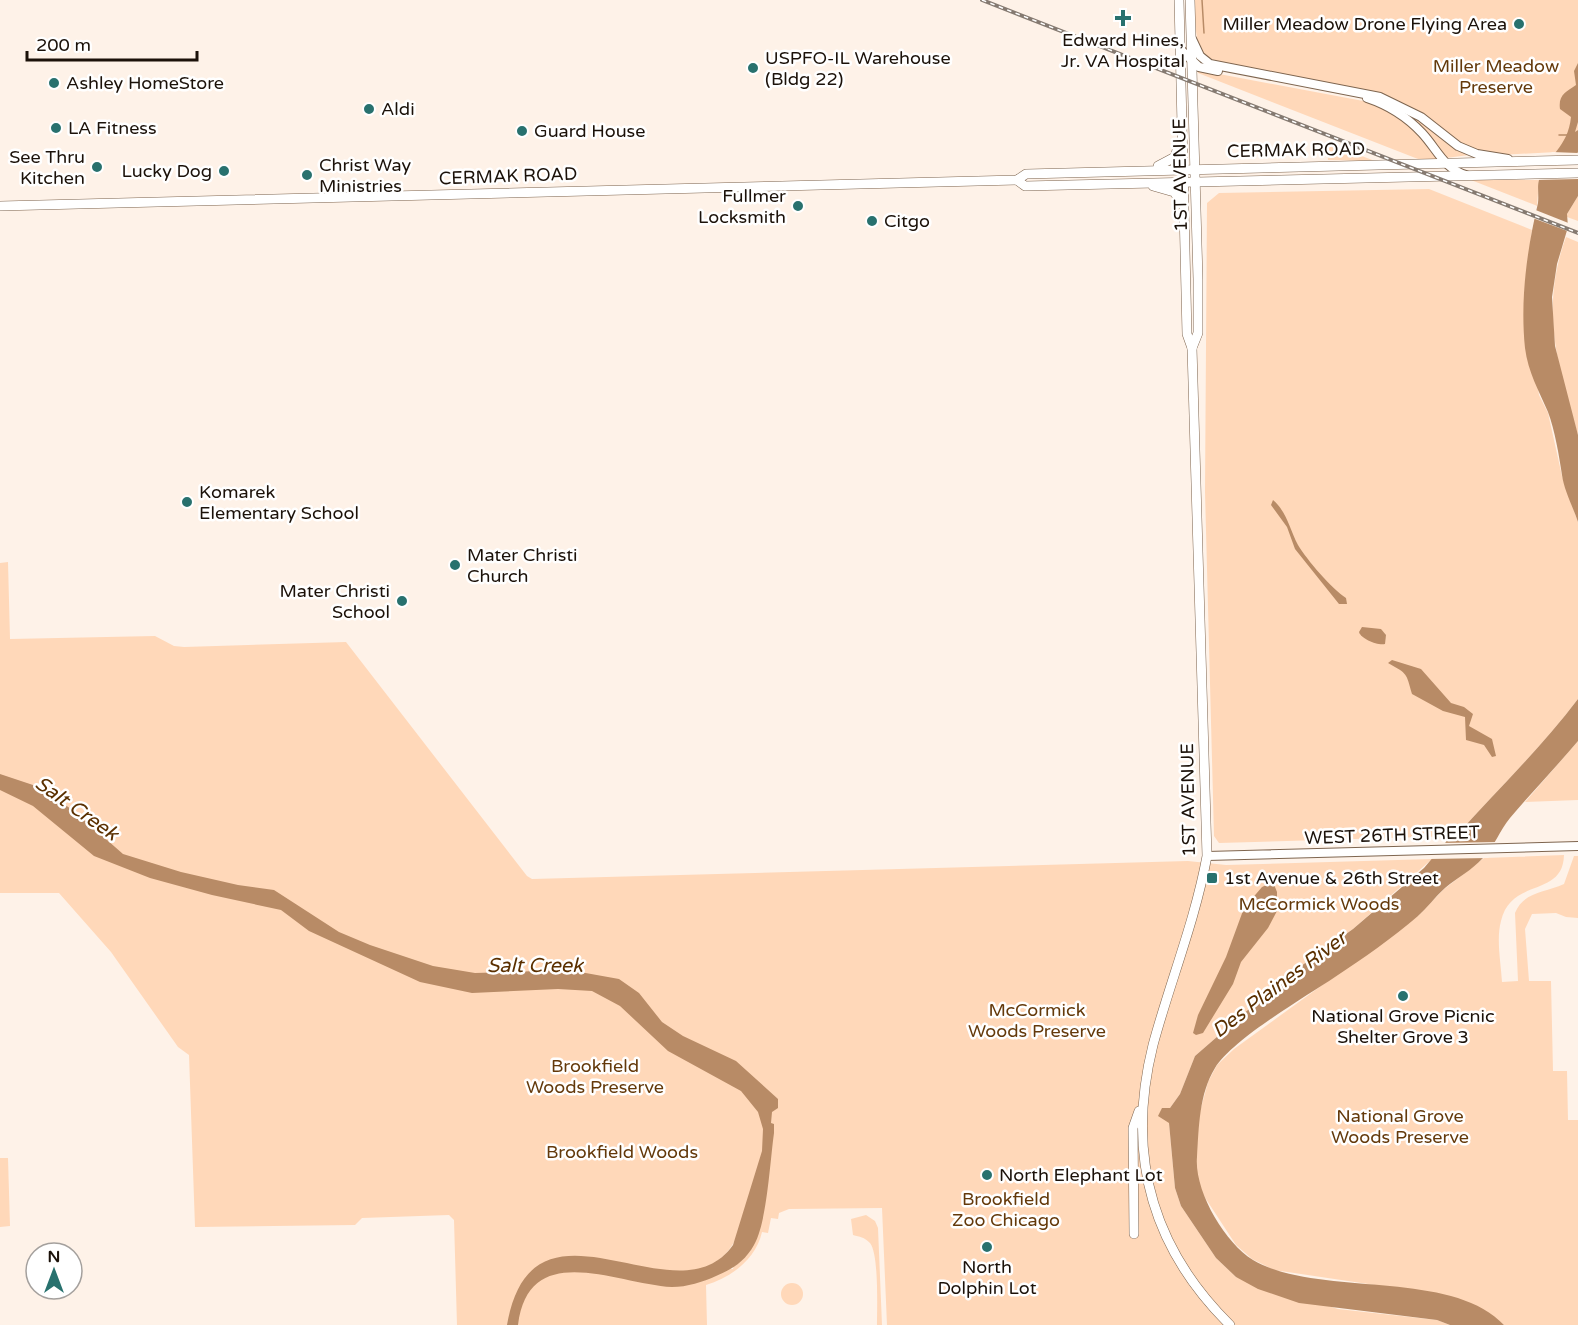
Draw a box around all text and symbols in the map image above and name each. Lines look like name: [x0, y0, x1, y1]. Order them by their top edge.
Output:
marker: Edward Hines, Jr. VA Hospital: [1114, 9, 1132, 27]
place label: Miller Meadow Drone Flying Area: [1223, 13, 1507, 35]
marker: Miller Meadow Drone Flying Area: [1512, 17, 1526, 31]
scale bar: [27, 24, 196, 62]
place label: Edward Hines, Jr. VA Hospital: [1061, 29, 1185, 72]
text: 200 m: [36, 34, 91, 56]
place label: USPFO-IL Warehouse (Bldg 22): [765, 47, 951, 90]
park label: Miller Meadow Preserve: [1433, 55, 1559, 98]
marker: USPFO-IL Warehouse (Bldg 22): [746, 61, 760, 75]
place label: Ashley HomeStore: [66, 72, 224, 94]
marker: Ashley HomeStore: [47, 76, 61, 90]
place label: Aldi: [381, 98, 415, 120]
marker: Aldi: [362, 102, 376, 116]
place label: LA Fitness: [68, 117, 157, 139]
street label: 1ST AVENUE: [1168, 118, 1192, 232]
place label: Guard House: [534, 120, 645, 142]
marker: LA Fitness: [49, 121, 63, 135]
marker: Guard House: [515, 124, 529, 138]
street label: CERMAK ROAD: [1227, 138, 1365, 162]
place label: See Thru Kitchen: [9, 146, 85, 189]
place label: Christ Way Ministries: [319, 154, 411, 197]
marker: See Thru Kitchen: [90, 160, 104, 174]
place label: Lucky Dog: [121, 160, 212, 182]
street label: CERMAK ROAD: [438, 163, 578, 189]
marker: Lucky Dog: [217, 164, 231, 178]
marker: Christ Way Ministries: [300, 168, 314, 182]
place label: Fullmer Locksmith: [698, 185, 786, 228]
marker: Fullmer Locksmith: [791, 199, 805, 213]
place label: Citgo: [884, 210, 930, 232]
marker: Citgo: [865, 214, 879, 228]
place label: Komarek Elementary School: [199, 481, 359, 524]
marker: Komarek Elementary School: [180, 495, 194, 509]
place label: Mater Christi Church: [467, 544, 578, 587]
marker: Mater Christi Church: [448, 558, 462, 572]
place label: Mater Christi School: [279, 580, 390, 623]
marker: Mater Christi School: [395, 594, 409, 608]
street label: 1ST AVENUE: [1176, 743, 1200, 857]
water label: Salt Creek: [30, 771, 124, 847]
street label: WEST 26TH STREET: [1304, 821, 1480, 849]
place label: 1st Avenue & 26th Street: [1224, 867, 1439, 889]
marker: 1st Avenue & 26th Street: [1205, 871, 1219, 885]
park label: McCormick Woods: [1239, 893, 1399, 915]
water label: Des Plaines River: [1208, 925, 1353, 1043]
water label: Salt Creek: [487, 954, 585, 978]
marker: National Grove Picnic Shelter Grove 3: [1396, 989, 1410, 1003]
park label: McCormick Woods Preserve: [968, 999, 1106, 1042]
place label: National Grove Picnic Shelter Grove 3: [1311, 1005, 1495, 1048]
park label: Brookfield Woods Preserve: [526, 1055, 664, 1098]
park label: National Grove Woods Preserve: [1331, 1105, 1469, 1148]
park label: Brookfield Woods: [546, 1141, 698, 1163]
place label: North Elephant Lot: [999, 1164, 1163, 1186]
marker: North Elephant Lot: [980, 1168, 994, 1182]
park label: Brookfield Zoo Chicago: [952, 1188, 1060, 1231]
marker: North Dolphin Lot: [980, 1240, 994, 1254]
north arrow: [24, 1241, 84, 1301]
text: N: [48, 1247, 60, 1267]
place label: North Dolphin Lot: [937, 1256, 1037, 1299]

